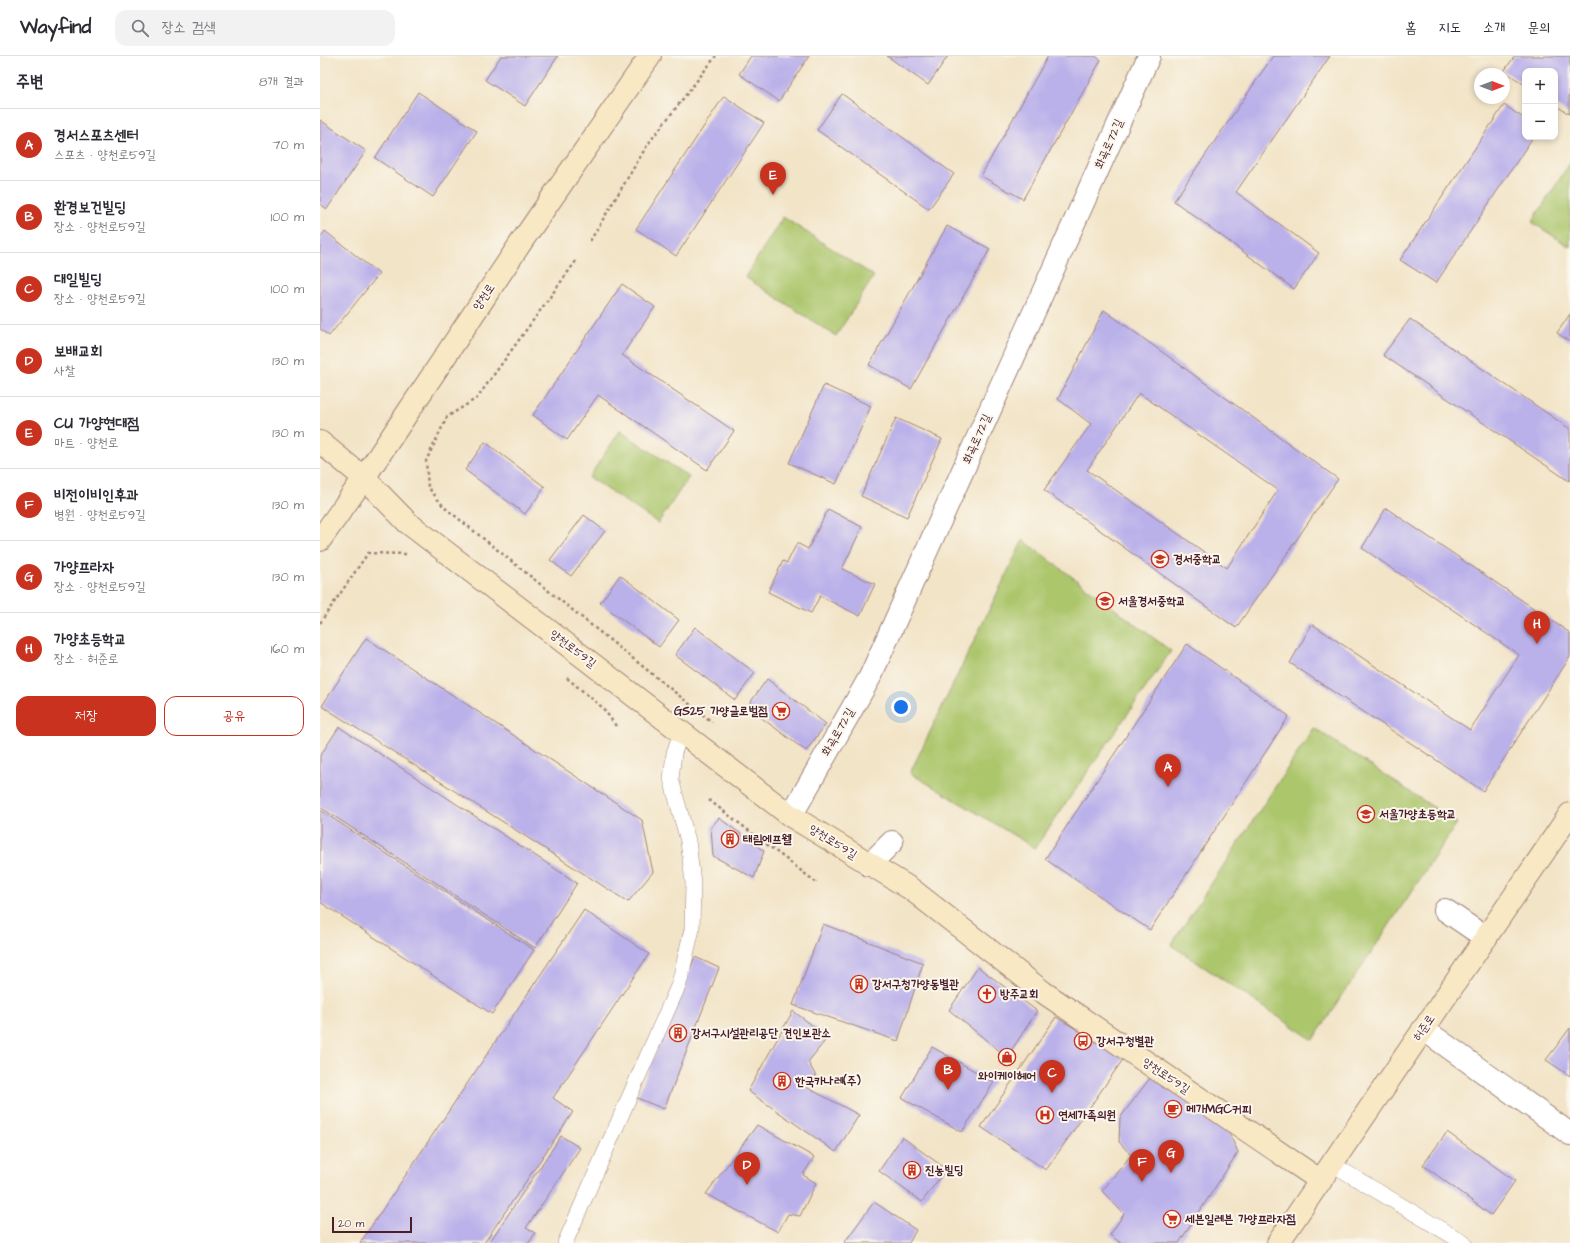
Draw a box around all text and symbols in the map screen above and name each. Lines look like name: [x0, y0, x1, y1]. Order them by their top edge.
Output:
search box: [115, 10, 395, 46]
text: Wayfind: [20, 14, 91, 41]
icon: search: [129, 17, 151, 39]
text: 장소 검색: [161, 17, 216, 38]
text: 홈: [1405, 18, 1416, 38]
text: 지도: [1438, 18, 1461, 38]
text: 소개: [1483, 18, 1505, 38]
text: 문의: [1527, 18, 1550, 38]
north arrow: [1474, 68, 1510, 104]
map controls: [1522, 68, 1558, 140]
button: +: [1522, 68, 1558, 104]
text: 주변: [16, 70, 43, 94]
text: 8개 결과: [259, 73, 304, 91]
button: −: [1522, 104, 1558, 140]
street label: 화곡로72길: [1090, 116, 1128, 172]
text: 경서스포츠센터: [54, 125, 139, 146]
text: A: [25, 136, 33, 154]
text: 70 m: [272, 136, 304, 154]
text: 스포츠 · 양천로59길: [54, 146, 156, 164]
pin: E: [760, 162, 786, 195]
text: 환경보건빌딩: [54, 197, 126, 218]
text: B: [24, 208, 34, 226]
text: 100 m: [271, 208, 304, 226]
text: 장소 · 양천로59길: [54, 218, 146, 236]
text: 대일빌딩: [54, 269, 102, 290]
text: C: [24, 280, 34, 298]
text: 100 m: [271, 280, 304, 298]
street label: 양천로: [469, 280, 499, 314]
text: 장소 · 양천로59길: [54, 290, 146, 308]
text: 보배교회: [54, 341, 102, 362]
text: D: [25, 352, 33, 370]
text: 130 m: [272, 352, 304, 370]
text: 사찰: [54, 362, 75, 380]
street label: 화곡로72길: [958, 411, 996, 467]
text: CU 가양현대점: [54, 413, 139, 434]
text: E: [25, 424, 33, 442]
text: 130 m: [272, 424, 304, 442]
text: 마트 · 양천로: [54, 434, 119, 452]
text: 비전이비인후과: [54, 485, 139, 506]
text: F: [24, 496, 34, 514]
text: 130 m: [272, 496, 304, 514]
text: 병원 · 양천로59길: [54, 506, 146, 524]
school or university icon: 경서중학교: [1150, 549, 1170, 569]
place label: 경서중학교: [1173, 551, 1221, 568]
text: 가양프라자: [54, 557, 114, 578]
text: G: [24, 568, 34, 586]
text: 130 m: [272, 568, 304, 586]
text: 장소 · 양천로59길: [54, 578, 146, 596]
school or university icon: 서울경서중학교: [1095, 591, 1115, 611]
place label: 서울경서중학교: [1118, 593, 1186, 610]
pin: H: [1524, 611, 1550, 644]
street label: 양천로59길: [546, 626, 600, 672]
text: 가양초등학교: [54, 629, 126, 650]
text: H: [25, 640, 33, 658]
text: 160 m: [271, 640, 304, 658]
text: 장소 · 허준로: [54, 650, 119, 668]
button: 저장: [16, 696, 156, 736]
button: 공유: [164, 696, 304, 736]
your location: [891, 697, 911, 717]
supermarket icon: GS25 가양글로벌점: [771, 701, 791, 721]
place label: GS25 가양글로벌점: [674, 703, 768, 720]
street label: 화곡로72길: [817, 705, 859, 759]
pin: A: [1155, 754, 1181, 787]
school or university icon: 서울가양초등학교: [1356, 804, 1376, 824]
place label: 서울가양초등학교: [1379, 806, 1456, 823]
street label: 양천로59길: [806, 820, 861, 864]
building icon: 태림에프웰: [720, 829, 740, 849]
place label: 태림에프웰: [743, 831, 792, 848]
building icon: 강서구청가양동별관: [849, 974, 869, 994]
place label: 강서구청가양동별관: [872, 976, 959, 993]
church icon: 방주교회: [977, 984, 997, 1004]
place label: 방주교회: [1000, 986, 1039, 1003]
street label: 허준로: [1409, 1011, 1439, 1045]
building icon: 강서구시설관리공단 견인보관소: [668, 1023, 688, 1043]
place label: 강서구시설관리공단 견인보관소: [691, 1025, 831, 1042]
bus stop icon: 강서구청별관: [1073, 1031, 1093, 1051]
place label: 강서구청별관: [1096, 1033, 1154, 1050]
shop icon: 와이케이헤어: [997, 1047, 1017, 1067]
street label: 양천로59길: [1139, 1054, 1193, 1098]
pin: B: [935, 1057, 961, 1090]
pin: C: [1039, 1060, 1065, 1093]
place label: 와이케이헤어: [978, 1068, 1036, 1085]
building icon: 한국카나레(주): [772, 1071, 792, 1091]
place label: 한국카나레(주): [794, 1073, 862, 1090]
cafe icon: 메가MGC커피: [1163, 1099, 1183, 1119]
place label: 메가MGC커피: [1186, 1101, 1252, 1118]
hospital icon: 연세가족의원: [1035, 1105, 1055, 1125]
place label: 연세가족의원: [1058, 1107, 1116, 1124]
pin: G: [1158, 1140, 1184, 1173]
pin: F: [1129, 1149, 1155, 1182]
pin: D: [734, 1152, 760, 1185]
building icon: 진농빌딩: [902, 1160, 922, 1180]
place label: 진농빌딩: [925, 1162, 964, 1179]
supermarket icon: 세븐일레븐 가양프라자점: [1162, 1209, 1182, 1229]
place label: 세븐일레븐 가양프라자점: [1184, 1211, 1296, 1228]
scale bar: [332, 1215, 412, 1234]
text: 20 m: [338, 1216, 364, 1231]

